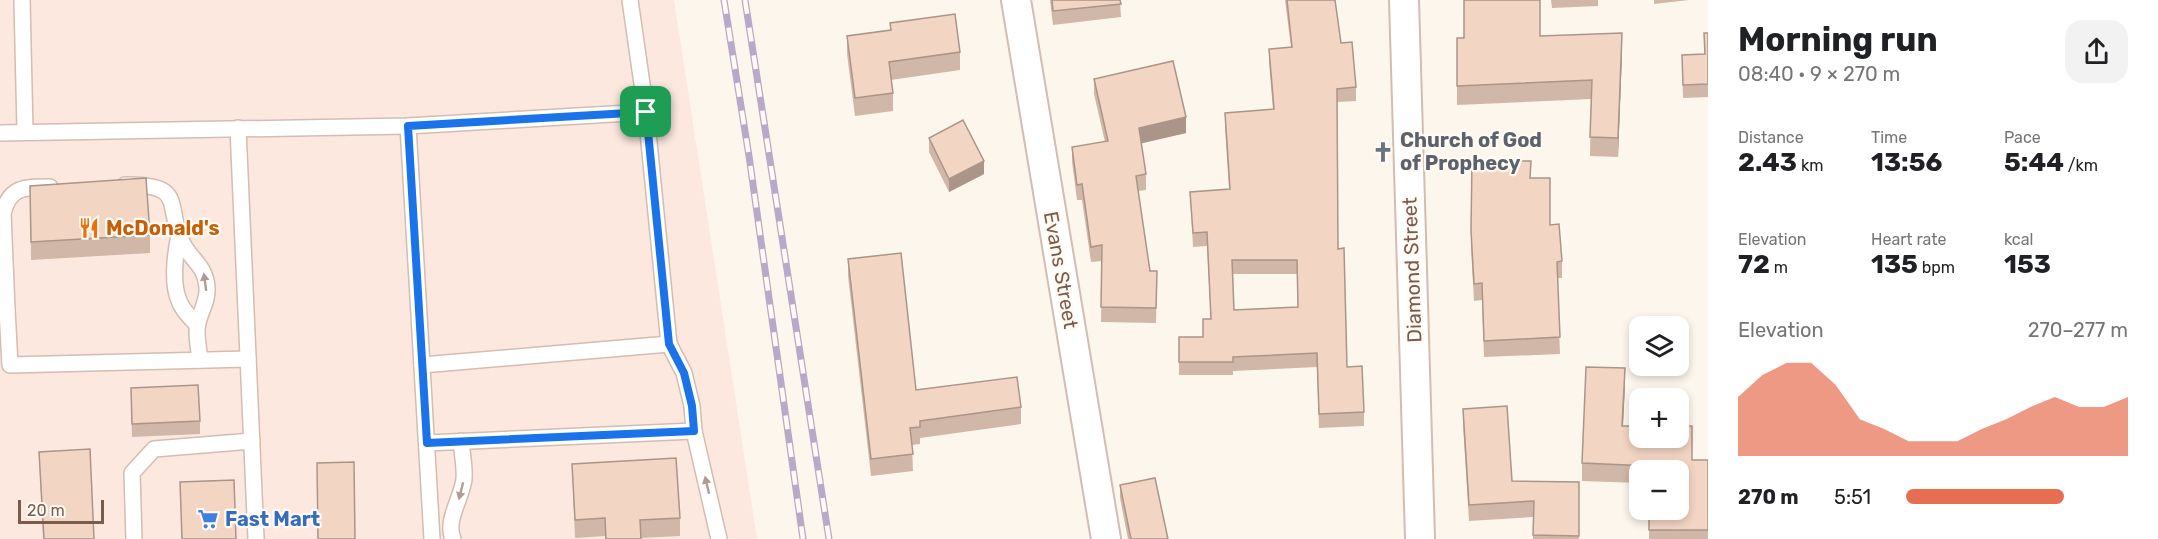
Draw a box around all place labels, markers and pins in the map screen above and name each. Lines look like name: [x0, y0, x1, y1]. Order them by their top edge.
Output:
pin: [620, 86, 671, 137]
place label: Church of God of Prophecy: [1400, 128, 1542, 175]
church icon: Church of God of Prophecy: [1371, 140, 1395, 164]
restaurant icon: McDonald's: [77, 216, 101, 240]
place label: McDonald's: [106, 216, 219, 240]
supermarket icon: Fast Mart: [196, 507, 220, 531]
place label: Fast Mart: [225, 507, 320, 531]

